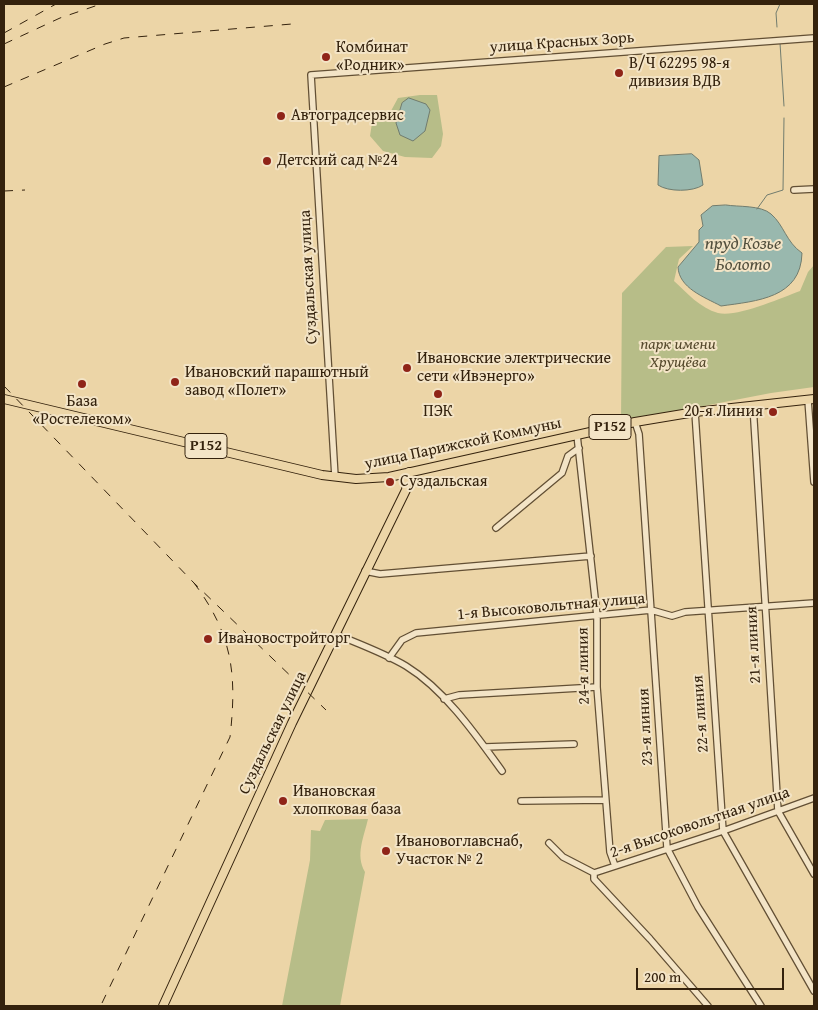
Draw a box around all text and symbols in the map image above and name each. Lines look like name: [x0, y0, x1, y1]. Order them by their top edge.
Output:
street label: улица Красных Зорь: [489, 28, 635, 58]
place label: Комбинат «Родник»: [336, 38, 408, 76]
marker: Комбинат «Родник»: [320, 51, 332, 63]
place label: В/Ч 62295 98-я дивизия ВДВ: [629, 54, 730, 92]
marker: В/Ч 62295 98-я дивизия ВДВ: [613, 67, 625, 79]
place label: Автоградсервис: [291, 106, 404, 126]
marker: Автоградсервис: [275, 110, 287, 122]
place label: Детский сад №24: [277, 151, 398, 171]
marker: Детский сад №24: [261, 155, 273, 167]
street label: Суздальская улица: [296, 209, 322, 345]
water label: пруд Козье Болото: [705, 233, 781, 276]
park label: парк имени Хрущёва: [640, 335, 716, 373]
place label: Ивановские электрические сети «Ивэнерго»: [417, 349, 611, 387]
marker: Ивановские электрические сети «Ивэнерго»: [401, 362, 413, 374]
place label: Ивановский парашютный завод «Полет»: [185, 363, 369, 401]
marker: Ивановский парашютный завод «Полет»: [169, 376, 181, 388]
marker: База «Ростелеком»: [76, 378, 88, 390]
marker: ПЭК: [432, 388, 444, 400]
place label: База «Ростелеком»: [32, 392, 132, 430]
place label: ПЭК: [423, 402, 453, 422]
place label: 20-я Линия: [684, 402, 763, 422]
marker: 20-я Линия: [767, 406, 779, 418]
street label: улица Парижской Коммуны: [363, 414, 563, 474]
road number: Р152: [589, 414, 631, 440]
road number: Р152: [185, 434, 227, 458]
place label: Суздальская: [400, 472, 488, 492]
marker: Суздальская: [384, 476, 396, 488]
street label: 1-я Высоковольтная улица: [456, 589, 646, 625]
street label: 21-я линия: [742, 606, 766, 684]
street label: 24-я линия: [574, 627, 594, 705]
place label: Ивановостройторг: [218, 629, 350, 649]
marker: Ивановостройторг: [202, 633, 214, 645]
street label: Суздальская улица: [235, 668, 311, 798]
street label: 22-я линия: [689, 675, 713, 753]
street label: 23-я линия: [634, 688, 658, 766]
place label: Ивановская хлопковая база: [293, 782, 401, 820]
street label: 2-я Высоковольтная улица: [608, 783, 792, 863]
marker: Ивановская хлопковая база: [277, 795, 289, 807]
place label: Ивановоглавснаб, Участок № 2: [396, 832, 523, 870]
marker: Ивановоглавснаб, Участок № 2: [380, 845, 392, 857]
scale bar: [638, 958, 786, 990]
text: 200 m: [644, 966, 681, 987]

